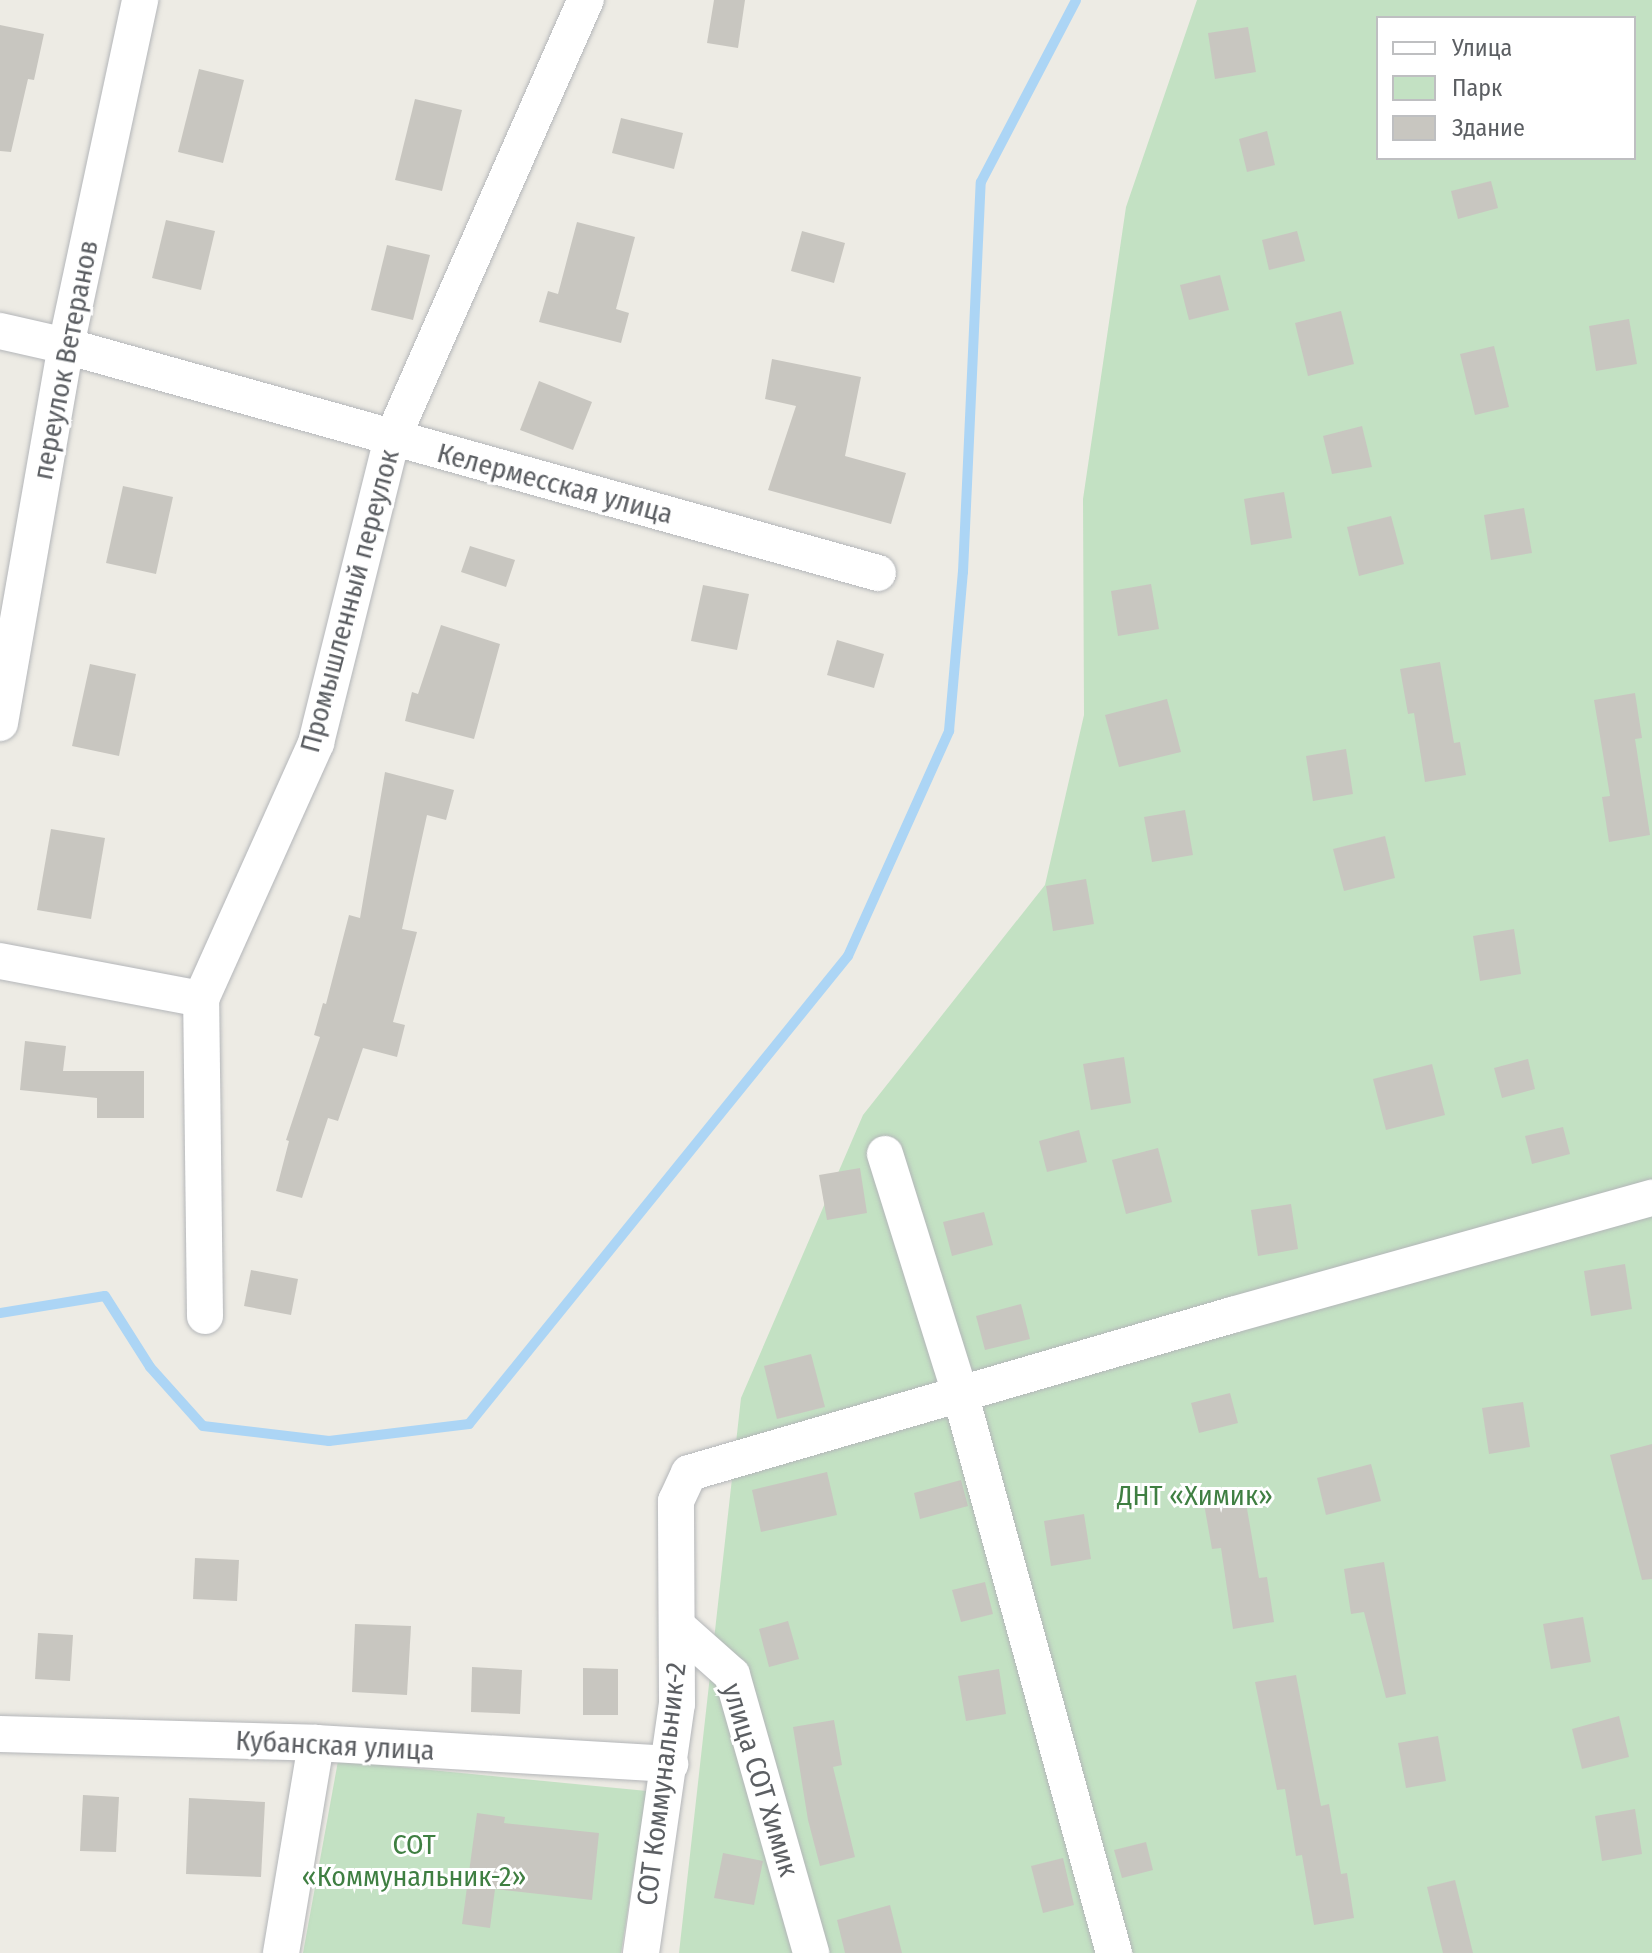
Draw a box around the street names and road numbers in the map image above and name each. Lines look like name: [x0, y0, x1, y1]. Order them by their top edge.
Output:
street label: переулок Ветеранов: [26, 237, 106, 483]
street label: Келермесская улица: [434, 436, 676, 532]
street label: Промышленный переулок: [293, 446, 407, 756]
street label: СОТ Коммунальник-2: [630, 1661, 694, 1907]
street label: улица СОТ Химик: [715, 1679, 805, 1881]
street label: Кубанская улица: [235, 1724, 435, 1768]

